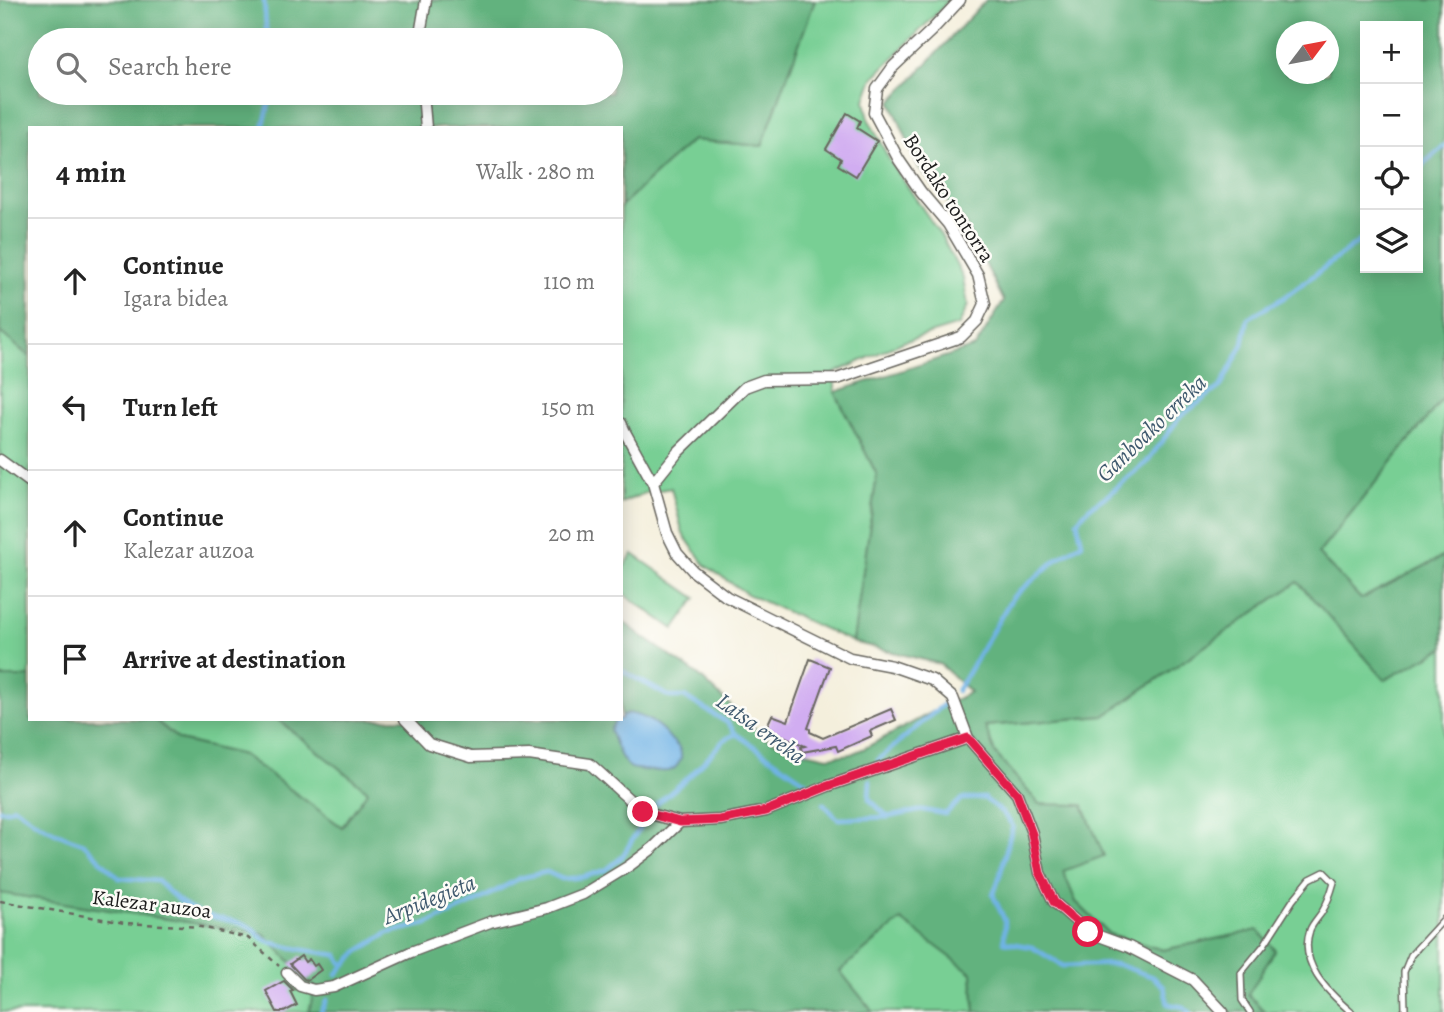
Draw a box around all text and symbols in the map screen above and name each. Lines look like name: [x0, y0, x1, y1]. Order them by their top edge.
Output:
north arrow: [1276, 21, 1339, 84]
map controls: [1360, 21, 1423, 273]
button: +: [1360, 21, 1423, 84]
search box: [28, 28, 623, 105]
icon: search: [52, 48, 90, 86]
text: Search here: [108, 49, 232, 84]
button: −: [1360, 84, 1423, 147]
street label: Bordako tontorra: [897, 128, 1001, 268]
button: locate: [1360, 147, 1423, 210]
text: 4 min: [56, 152, 126, 192]
text: Walk · 280 m: [476, 156, 595, 187]
button: layers: [1360, 210, 1423, 273]
text: Continue: [123, 248, 224, 283]
icon: ahead: [56, 262, 94, 300]
text: 110 m: [543, 266, 595, 297]
text: Igara bidea: [123, 283, 228, 314]
water label: Ganboako erreka: [1089, 368, 1214, 489]
icon: left: [56, 388, 94, 426]
text: Turn left: [123, 390, 218, 425]
text: 150 m: [541, 392, 595, 423]
text: Continue: [123, 500, 224, 535]
icon: ahead: [56, 514, 94, 552]
text: 20 m: [548, 518, 595, 549]
text: Kalezar auzoa: [123, 535, 254, 566]
icon: arrive: [56, 640, 94, 678]
text: Arrive at destination: [123, 642, 346, 677]
water label: Latsa erreka: [710, 686, 812, 772]
route end: [627, 796, 658, 827]
water label: Arpidegieta: [377, 867, 480, 932]
street label: Kalezar auzoa: [91, 883, 213, 925]
route start: [1072, 916, 1103, 947]

